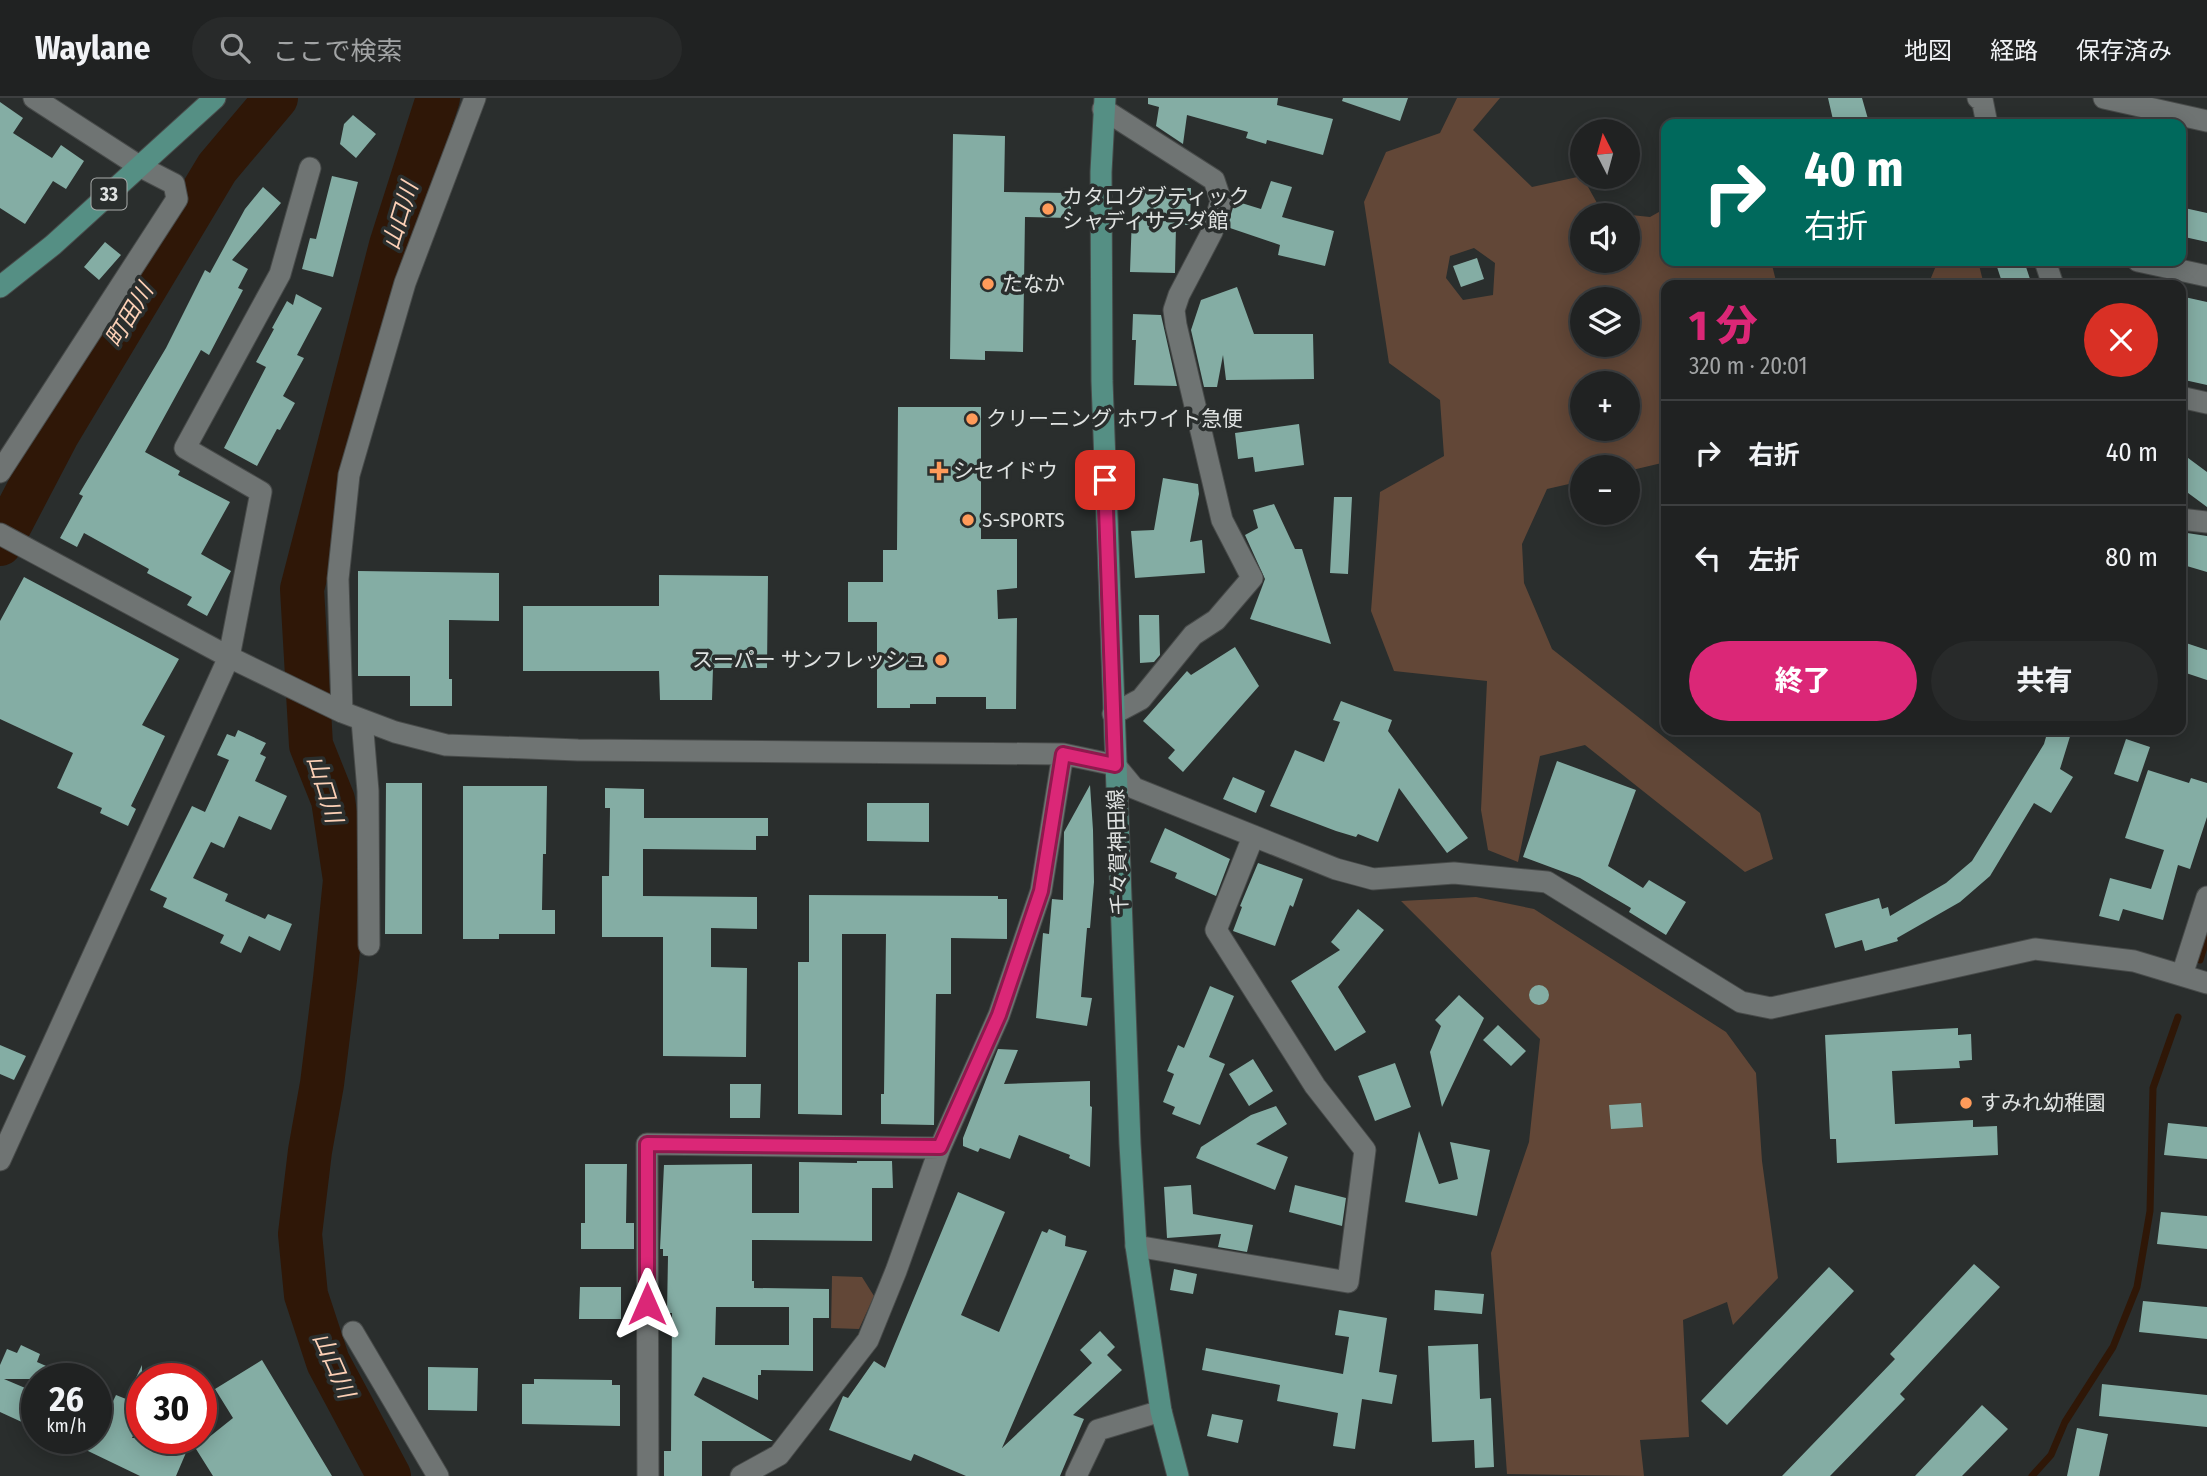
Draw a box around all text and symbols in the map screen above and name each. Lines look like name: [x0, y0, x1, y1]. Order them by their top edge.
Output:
search box: [192, 17, 682, 80]
text: Waylane: [35, 28, 150, 68]
icon: search: [216, 29, 254, 67]
text: ここで検索: [272, 36, 402, 67]
text: 地図: [1904, 37, 1952, 65]
text: 経路: [1990, 37, 2038, 65]
text: 保存済み: [2076, 37, 2172, 65]
north arrow: [1570, 119, 1640, 189]
map controls: [1570, 119, 1640, 525]
text: 40 m: [1804, 140, 1904, 199]
icon: right: [1689, 147, 1780, 238]
water label: 山口川: [377, 176, 424, 253]
road number: 33: [92, 178, 126, 209]
place label: カタログブティック シャディサラダ館: [1062, 184, 1250, 234]
marker: カタログブティック シャディサラダ館: [1040, 201, 1056, 217]
button: sound: [1570, 203, 1640, 273]
text: 右折: [1804, 207, 1868, 245]
place label: たなか: [1002, 271, 1065, 297]
water label: 町田川: [99, 276, 160, 352]
marker: たなか: [980, 276, 996, 292]
button: layers: [1570, 287, 1640, 357]
text: 1 分: [1689, 301, 1758, 351]
button: close: [2084, 303, 2158, 377]
text: 320 m · 20:01: [1689, 352, 1807, 380]
button: +: [1570, 371, 1640, 441]
place label: クリーニング ホワイト急便: [986, 406, 1243, 432]
marker: クリーニング ホワイト急便: [964, 411, 980, 427]
icon: right: [1689, 434, 1727, 472]
text: 40 m: [2106, 437, 2158, 468]
text: 右折: [1748, 440, 1800, 471]
pin: [1075, 450, 1135, 510]
button: −: [1570, 455, 1640, 525]
place label: シセイドウ: [953, 458, 1058, 484]
icon: arrive: [1086, 461, 1124, 499]
marker: シセイドウ: [931, 463, 947, 479]
place label: S-SPORTS: [982, 507, 1065, 533]
marker: S-SPORTS: [960, 512, 976, 528]
icon: left: [1689, 539, 1727, 577]
text: 80 m: [2105, 542, 2158, 573]
text: 左折: [1748, 545, 1800, 576]
button: 終了: [1689, 641, 1917, 721]
button: 共有: [1931, 641, 2158, 721]
place label: スーパー サンフレッシュ: [692, 647, 927, 673]
marker: スーパー サンフレッシュ: [933, 652, 949, 668]
water label: 山口川: [302, 752, 349, 829]
street label: 千々賀神田線: [1103, 789, 1133, 915]
place label: すみれ幼稚園: [1980, 1090, 2106, 1116]
marker: すみれ幼稚園: [1958, 1095, 1974, 1111]
position arrow: [610, 1267, 684, 1341]
water label: 山口川: [307, 1328, 362, 1405]
speed limit sign: 30: [126, 1363, 217, 1454]
text: 26: [49, 1378, 84, 1420]
text: km/h: [46, 1415, 87, 1437]

